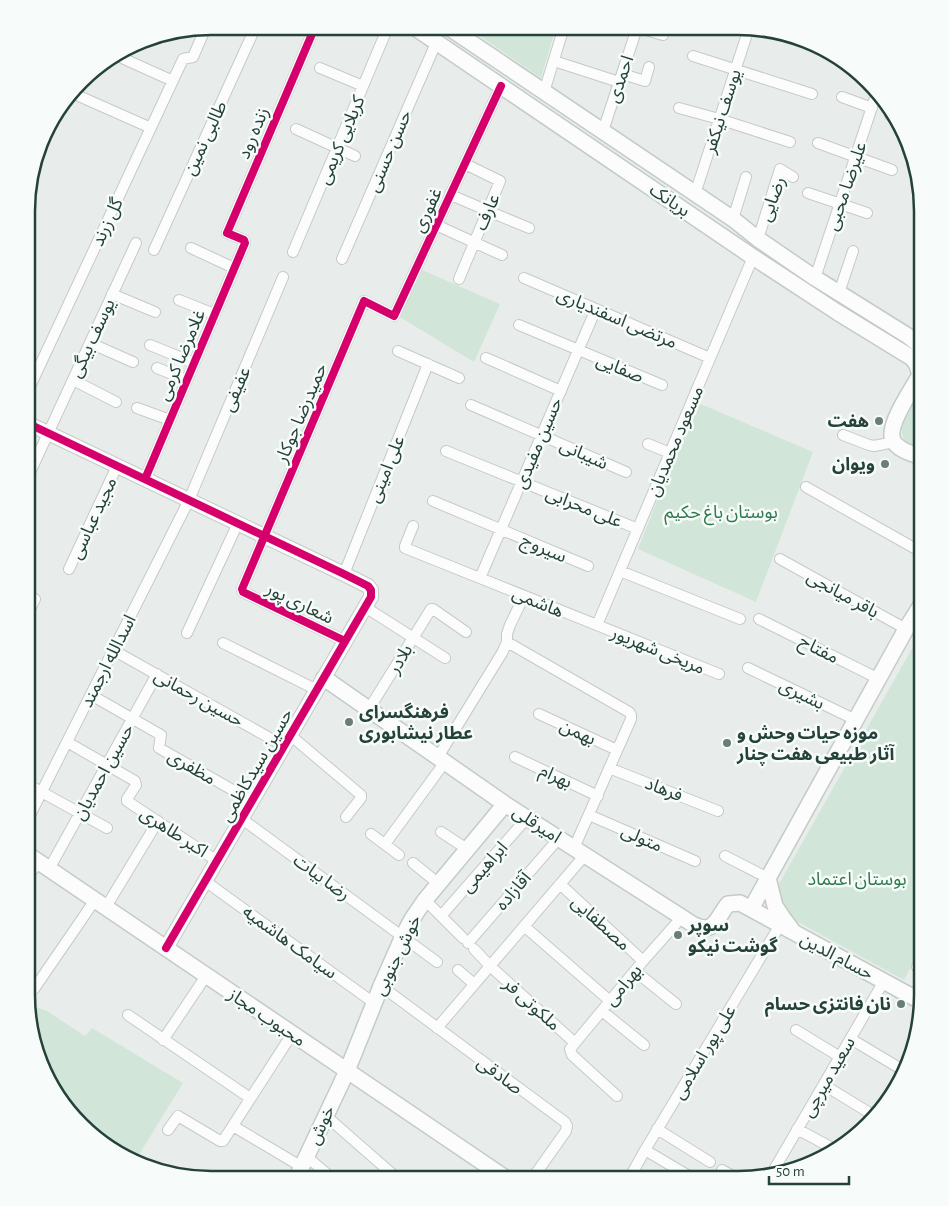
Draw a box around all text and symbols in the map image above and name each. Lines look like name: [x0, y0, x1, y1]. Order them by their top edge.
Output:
street label: احمدی: [605, 53, 638, 106]
street label: یوسف نیکفر: [701, 67, 746, 157]
street label: کربلایی کریمی: [315, 93, 370, 188]
street label: طالبی نمین: [181, 99, 232, 179]
street label: زنده رود: [235, 105, 274, 162]
street label: حسن حسنی: [365, 108, 416, 195]
street label: علیرضا محبی: [823, 140, 871, 233]
street label: رضایی: [757, 175, 790, 224]
street label: بریانک: [645, 181, 693, 222]
street label: غفوری: [410, 185, 447, 236]
street label: عارف: [472, 191, 505, 234]
street label: گل زرند: [88, 195, 128, 250]
street label: مرتضی اسفندیاری: [553, 285, 679, 353]
street label: یوسف بیگی: [66, 296, 120, 381]
street label: غلامرضا کرمی: [155, 307, 210, 404]
street label: صفایی: [593, 351, 646, 387]
street label: حمیدرضا جوکار: [272, 361, 332, 467]
street label: عفیفی: [219, 364, 255, 415]
street label: مسعود محمدیان: [645, 384, 708, 500]
street label: حسین مفیدی: [512, 395, 567, 492]
place label: هفت: [827, 413, 869, 431]
marker: هفت: [873, 415, 885, 427]
street label: علی امینی: [365, 433, 409, 506]
street label: شیبانی: [557, 436, 610, 474]
place label: ویوان: [832, 456, 875, 474]
marker: ویوان: [879, 458, 891, 470]
street label: مجید عباسی: [67, 475, 122, 563]
street label: علی محرابی: [542, 484, 624, 532]
park label: بوستان باغ حکیم: [664, 504, 778, 526]
street label: سیروج: [517, 531, 569, 569]
street label: باقر میانجی: [803, 568, 882, 623]
street label: شعاری پور: [262, 579, 336, 629]
street label: هاشمی: [509, 585, 566, 622]
street label: اسدالله ارجمند: [78, 612, 141, 711]
street label: مریخی شهریور: [607, 624, 707, 679]
street label: مفتاح: [794, 632, 841, 670]
street label: بلادر: [385, 642, 417, 679]
street label: حسین رحمانی: [150, 667, 246, 732]
street label: بشیری: [776, 676, 827, 714]
place label: فرهنگسرای عطار نیشابوری: [359, 702, 473, 744]
street label: حسین سیدکاظمی: [217, 706, 297, 826]
marker: فرهنگسرای عطار نیشابوری: [343, 716, 355, 728]
street label: بهمن: [556, 717, 598, 750]
street label: حسین احمدیان: [70, 722, 138, 824]
place label: موزه حیات وحش و آثار طبیعی هفت چنار: [736, 725, 896, 766]
marker: موزه حیات وحش و آثار طبیعی هفت چنار: [721, 737, 733, 749]
street label: مظفری: [164, 747, 218, 790]
street label: بهرام: [535, 762, 575, 796]
street label: فرهاد: [642, 775, 685, 806]
street label: امیرقلی: [508, 803, 564, 848]
street label: اکبر طاهری: [136, 804, 210, 862]
street label: متولی: [618, 822, 665, 857]
street label: ابراهیمی: [458, 839, 512, 897]
street label: رضا بیات: [289, 851, 353, 905]
street label: آقازاده: [492, 868, 536, 915]
park label: بوستان اعتماد: [808, 871, 906, 890]
street label: مصطفایی: [567, 893, 633, 955]
street label: سیامک هاشمیه: [239, 903, 340, 983]
street label: خوش جنوبی: [371, 912, 426, 999]
place label: سوپر گوشت نیکو: [687, 917, 778, 956]
marker: سوپر گوشت نیکو: [672, 929, 684, 941]
street label: حسام الدین: [795, 930, 876, 987]
street label: بهرامی: [602, 962, 647, 1010]
street label: ملکوتی فر: [498, 974, 563, 1035]
street label: محبوب مجاز: [223, 985, 308, 1051]
place label: نان فانتزی حسام: [765, 995, 891, 1017]
marker: نان فانتزی حسام: [895, 998, 907, 1010]
street label: علی پور اسلامی: [670, 1002, 741, 1103]
street label: سعید میرچی: [799, 1034, 860, 1121]
street label: صادقی: [473, 1053, 525, 1099]
street label: خوش: [305, 1103, 340, 1148]
scale bar: [769, 1154, 849, 1186]
text: 50 m: [776, 1164, 805, 1179]

